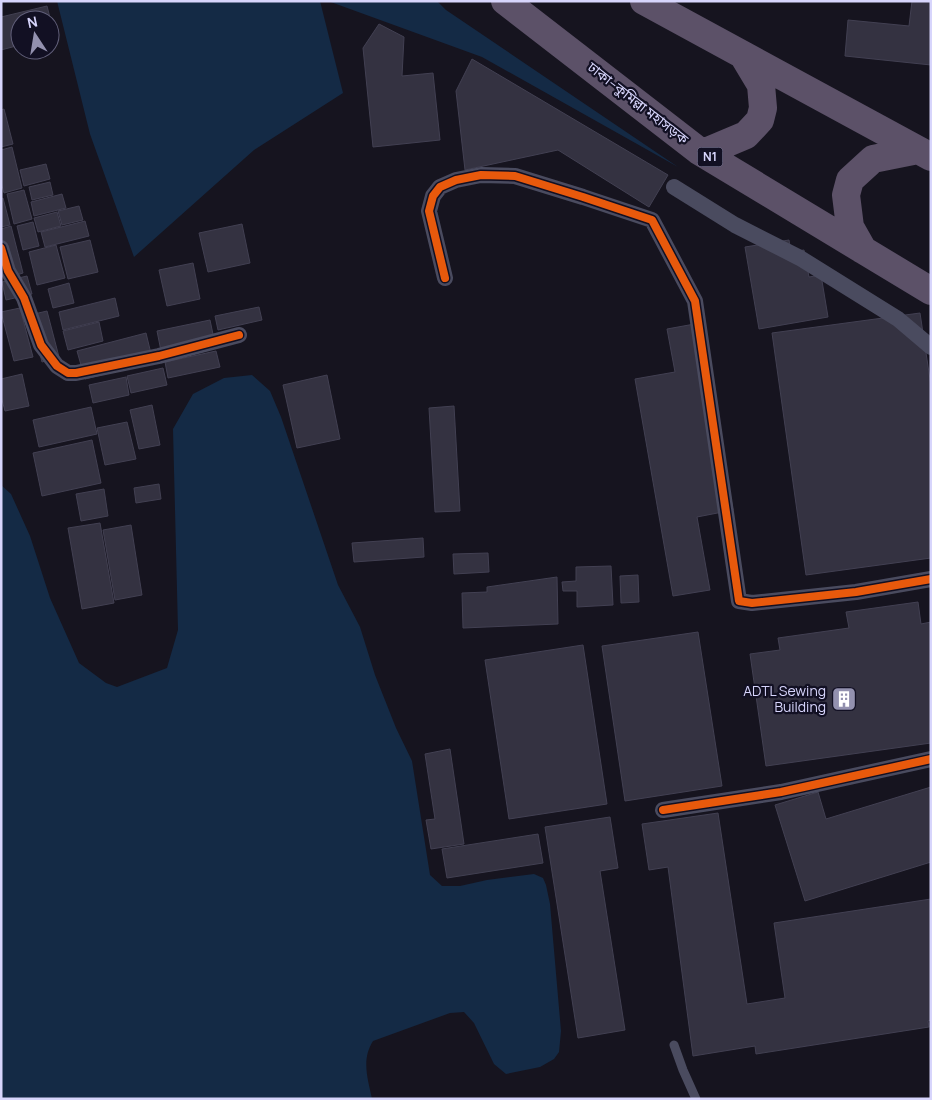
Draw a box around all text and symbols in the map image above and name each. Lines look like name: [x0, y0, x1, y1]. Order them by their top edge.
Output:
north arrow: [10, 10, 60, 60]
text: N: [25, 11, 39, 32]
street label: ঢাকা–কুমিল্লা মহাসড়ক: [583, 57, 693, 148]
road number: N1: [698, 148, 722, 166]
place label: ADTL Sewing Building: [743, 681, 826, 716]
building icon: ADTL Sewing Building: [831, 686, 857, 712]

